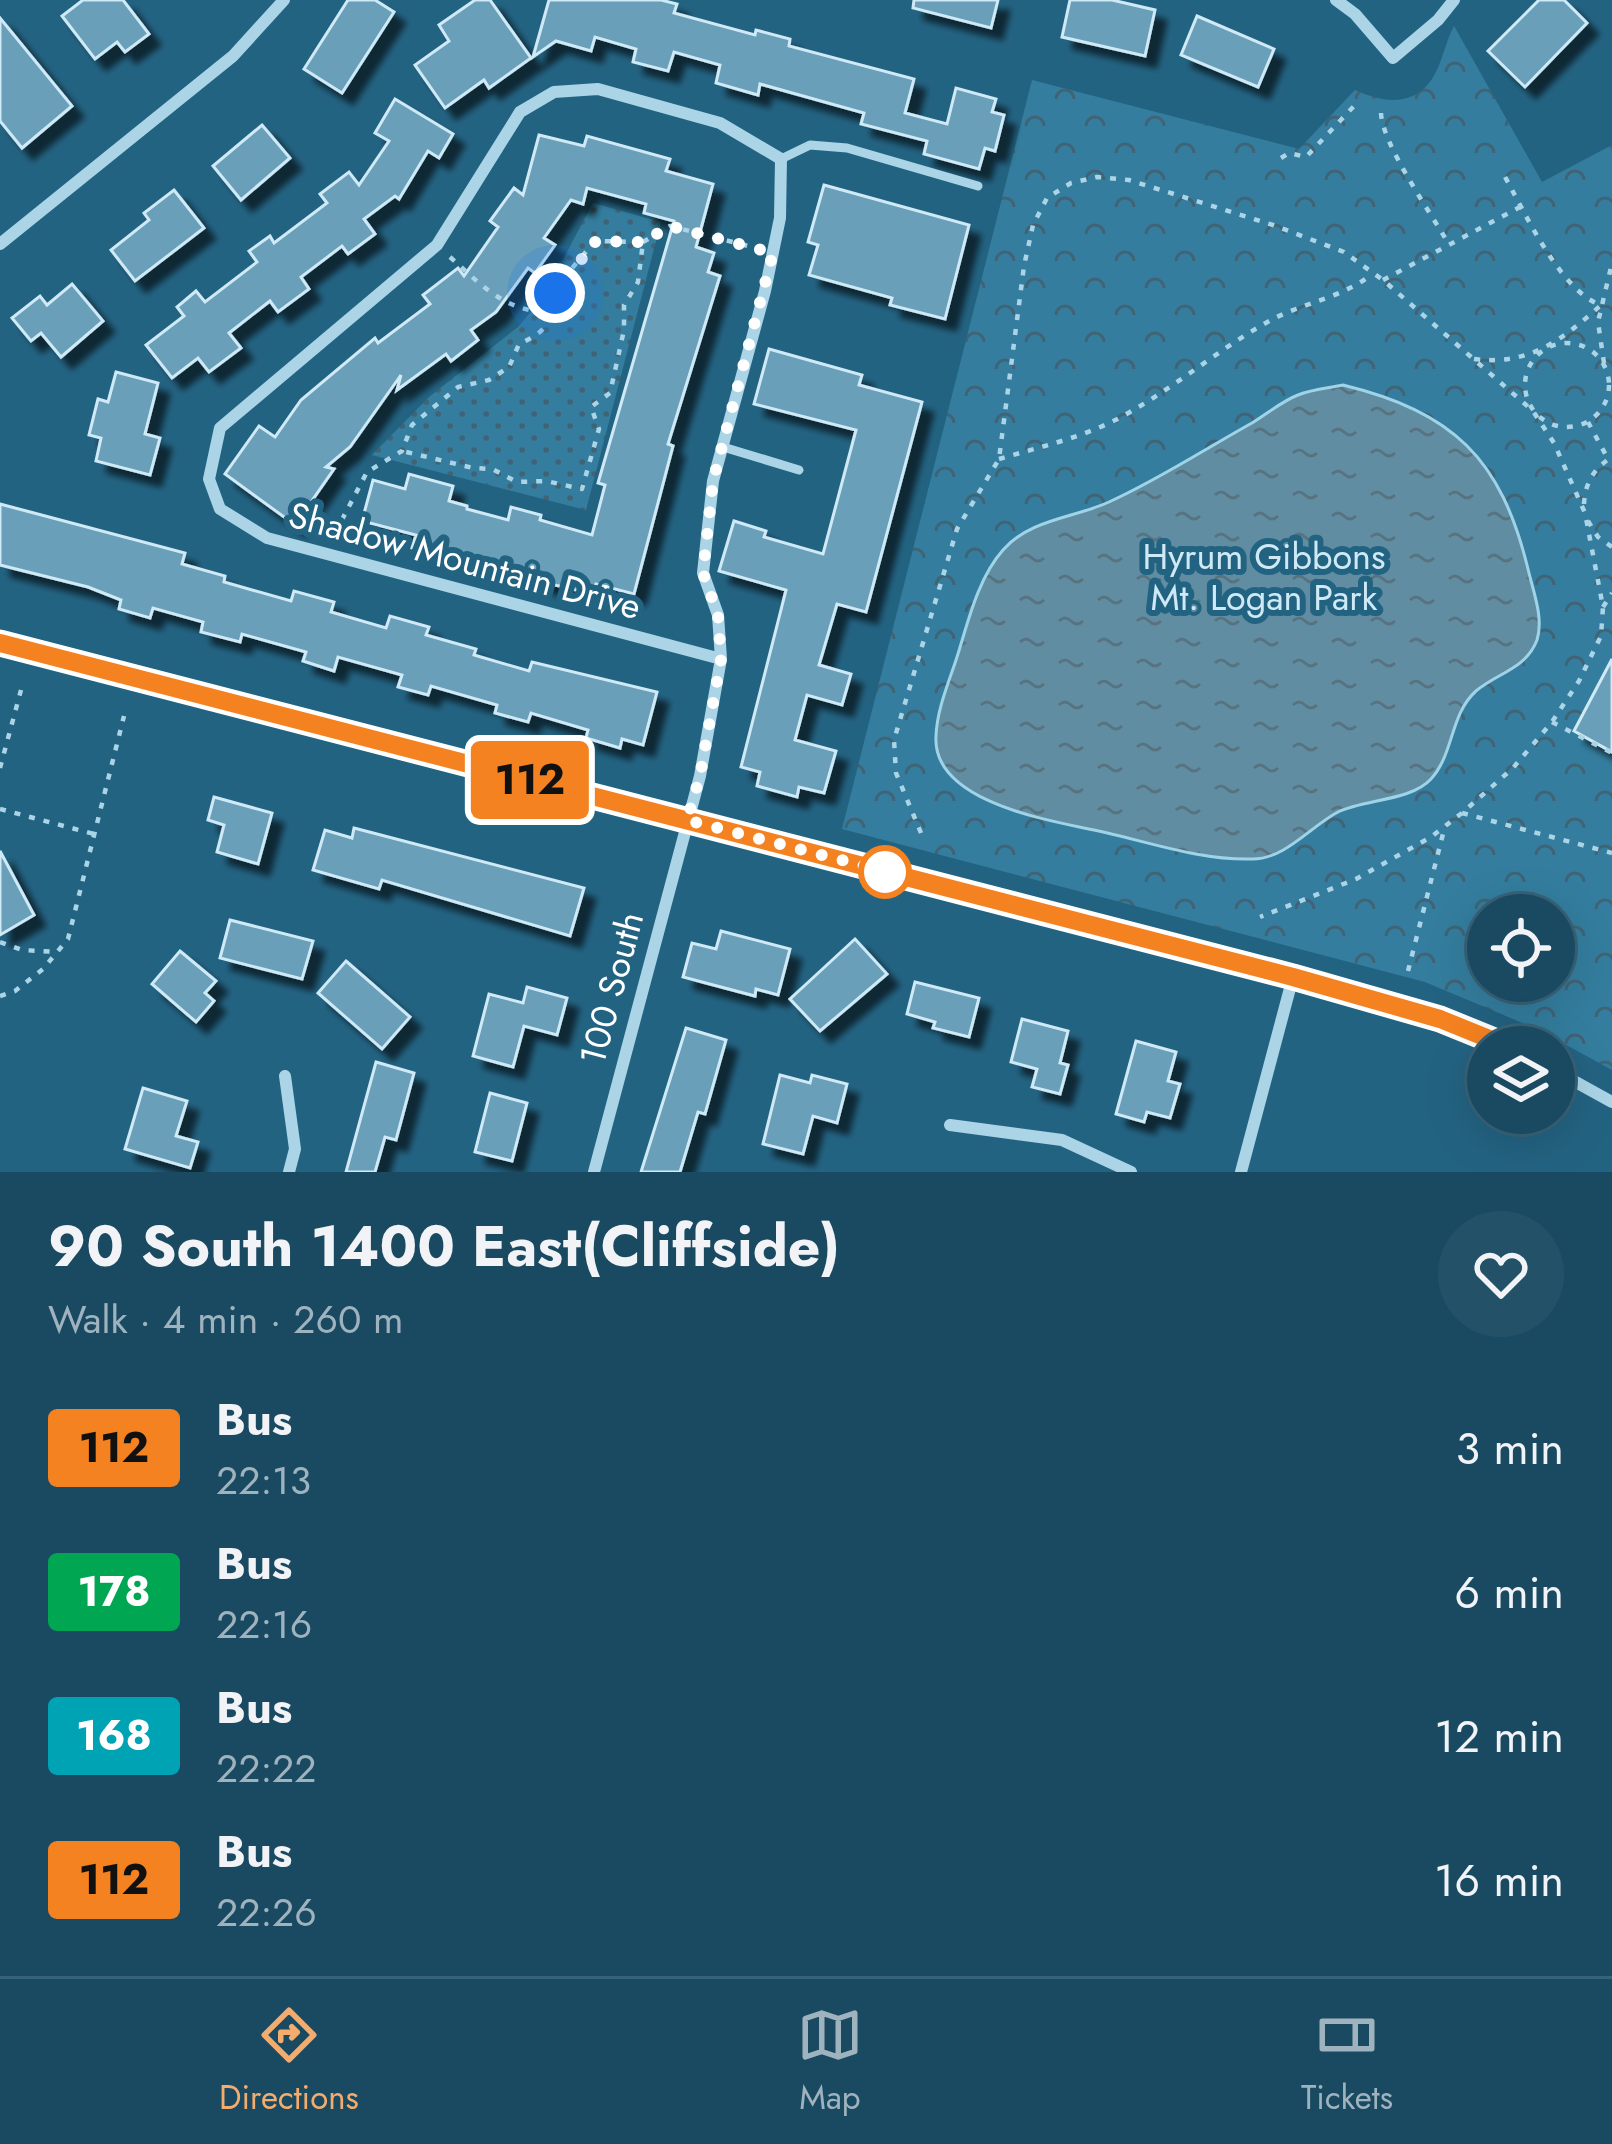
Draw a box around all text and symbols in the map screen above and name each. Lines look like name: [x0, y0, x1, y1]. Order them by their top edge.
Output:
your location: [525, 263, 585, 323]
street label: Shadow Mountain Drive: [283, 488, 647, 632]
park label: Hyrum Gibbons Mt. Logan Park: [1142, 530, 1386, 623]
line badge: 112: [461, 741, 599, 819]
text: 112: [495, 749, 565, 810]
unlabelled marker: [860, 847, 910, 897]
map controls: [1467, 894, 1575, 1134]
button: locate: [1467, 894, 1575, 1002]
street label: 100 South: [566, 906, 656, 1070]
button: layers: [1467, 1026, 1575, 1134]
text: 90 South 1400 East(Cliffside): [48, 1205, 840, 1287]
button: heart: [1438, 1211, 1564, 1337]
text: Walk · 4 min · 260 m: [48, 1291, 403, 1348]
text: Bus: [216, 1387, 292, 1452]
text: 3 min: [1456, 1416, 1564, 1481]
text: 112: [79, 1417, 149, 1478]
text: 22:13: [216, 1452, 311, 1509]
text: Bus: [216, 1531, 292, 1596]
text: 6 min: [1454, 1560, 1564, 1625]
text: 178: [77, 1561, 151, 1622]
text: 22:16: [216, 1596, 312, 1653]
text: Bus: [216, 1675, 292, 1740]
text: 12 min: [1434, 1704, 1564, 1769]
text: 168: [76, 1705, 152, 1766]
text: 22:22: [216, 1740, 316, 1797]
text: Bus: [216, 1819, 292, 1884]
text: 16 min: [1434, 1848, 1564, 1913]
text: 112: [79, 1849, 149, 1910]
text: 22:26: [216, 1884, 317, 1941]
tab: Directions: [219, 2002, 359, 2121]
tab: Map: [797, 2002, 863, 2121]
tab: Tickets: [1301, 2002, 1393, 2121]

